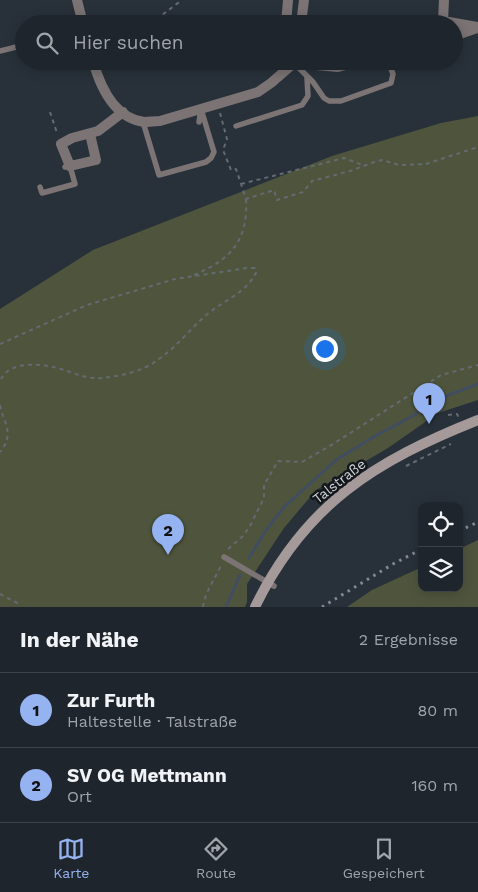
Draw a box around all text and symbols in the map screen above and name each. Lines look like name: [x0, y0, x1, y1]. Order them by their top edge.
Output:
search box: [15, 15, 463, 70]
icon: search: [33, 29, 61, 57]
text: Hier suchen: [73, 31, 184, 54]
your location: [312, 336, 338, 362]
pin: 1: [413, 383, 445, 424]
street label: Talstraße: [309, 455, 369, 507]
map controls: [418, 502, 463, 592]
button: locate: [418, 502, 463, 547]
pin: 2: [152, 514, 184, 555]
button: layers: [418, 547, 463, 592]
text: In der Nähe: [20, 627, 139, 652]
text: 2 Ergebnisse: [359, 630, 458, 649]
text: Zur Furth: [67, 689, 155, 712]
text: 1: [33, 701, 39, 720]
text: 80 m: [417, 701, 458, 720]
text: Haltestelle · Talstraße: [67, 712, 237, 731]
text: SV OG Mettmann: [67, 764, 227, 787]
text: 2: [31, 776, 41, 795]
text: 160 m: [411, 776, 458, 795]
text: Ort: [67, 787, 92, 806]
tab: Karte: [53, 835, 89, 881]
tab: Route: [196, 835, 236, 881]
tab: Gespeichert: [343, 835, 425, 881]

